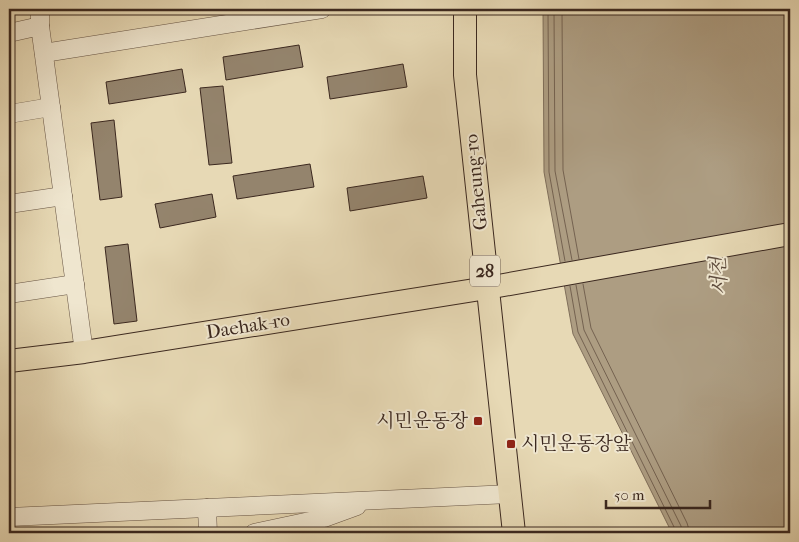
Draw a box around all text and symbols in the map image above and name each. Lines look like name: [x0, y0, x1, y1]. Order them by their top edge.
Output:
street label: Gaheung-ro: [460, 132, 492, 231]
water label: 서천: [706, 254, 732, 296]
road number: 28: [470, 256, 500, 286]
street label: Daehak-ro: [205, 308, 292, 343]
place label: 시민운동장: [376, 410, 469, 432]
marker: 시민운동장: [472, 415, 484, 427]
place label: 시민운동장앞: [521, 433, 632, 455]
marker: 시민운동장앞: [505, 438, 517, 450]
scale bar: [606, 477, 710, 509]
text: 50 m: [614, 486, 645, 504]

